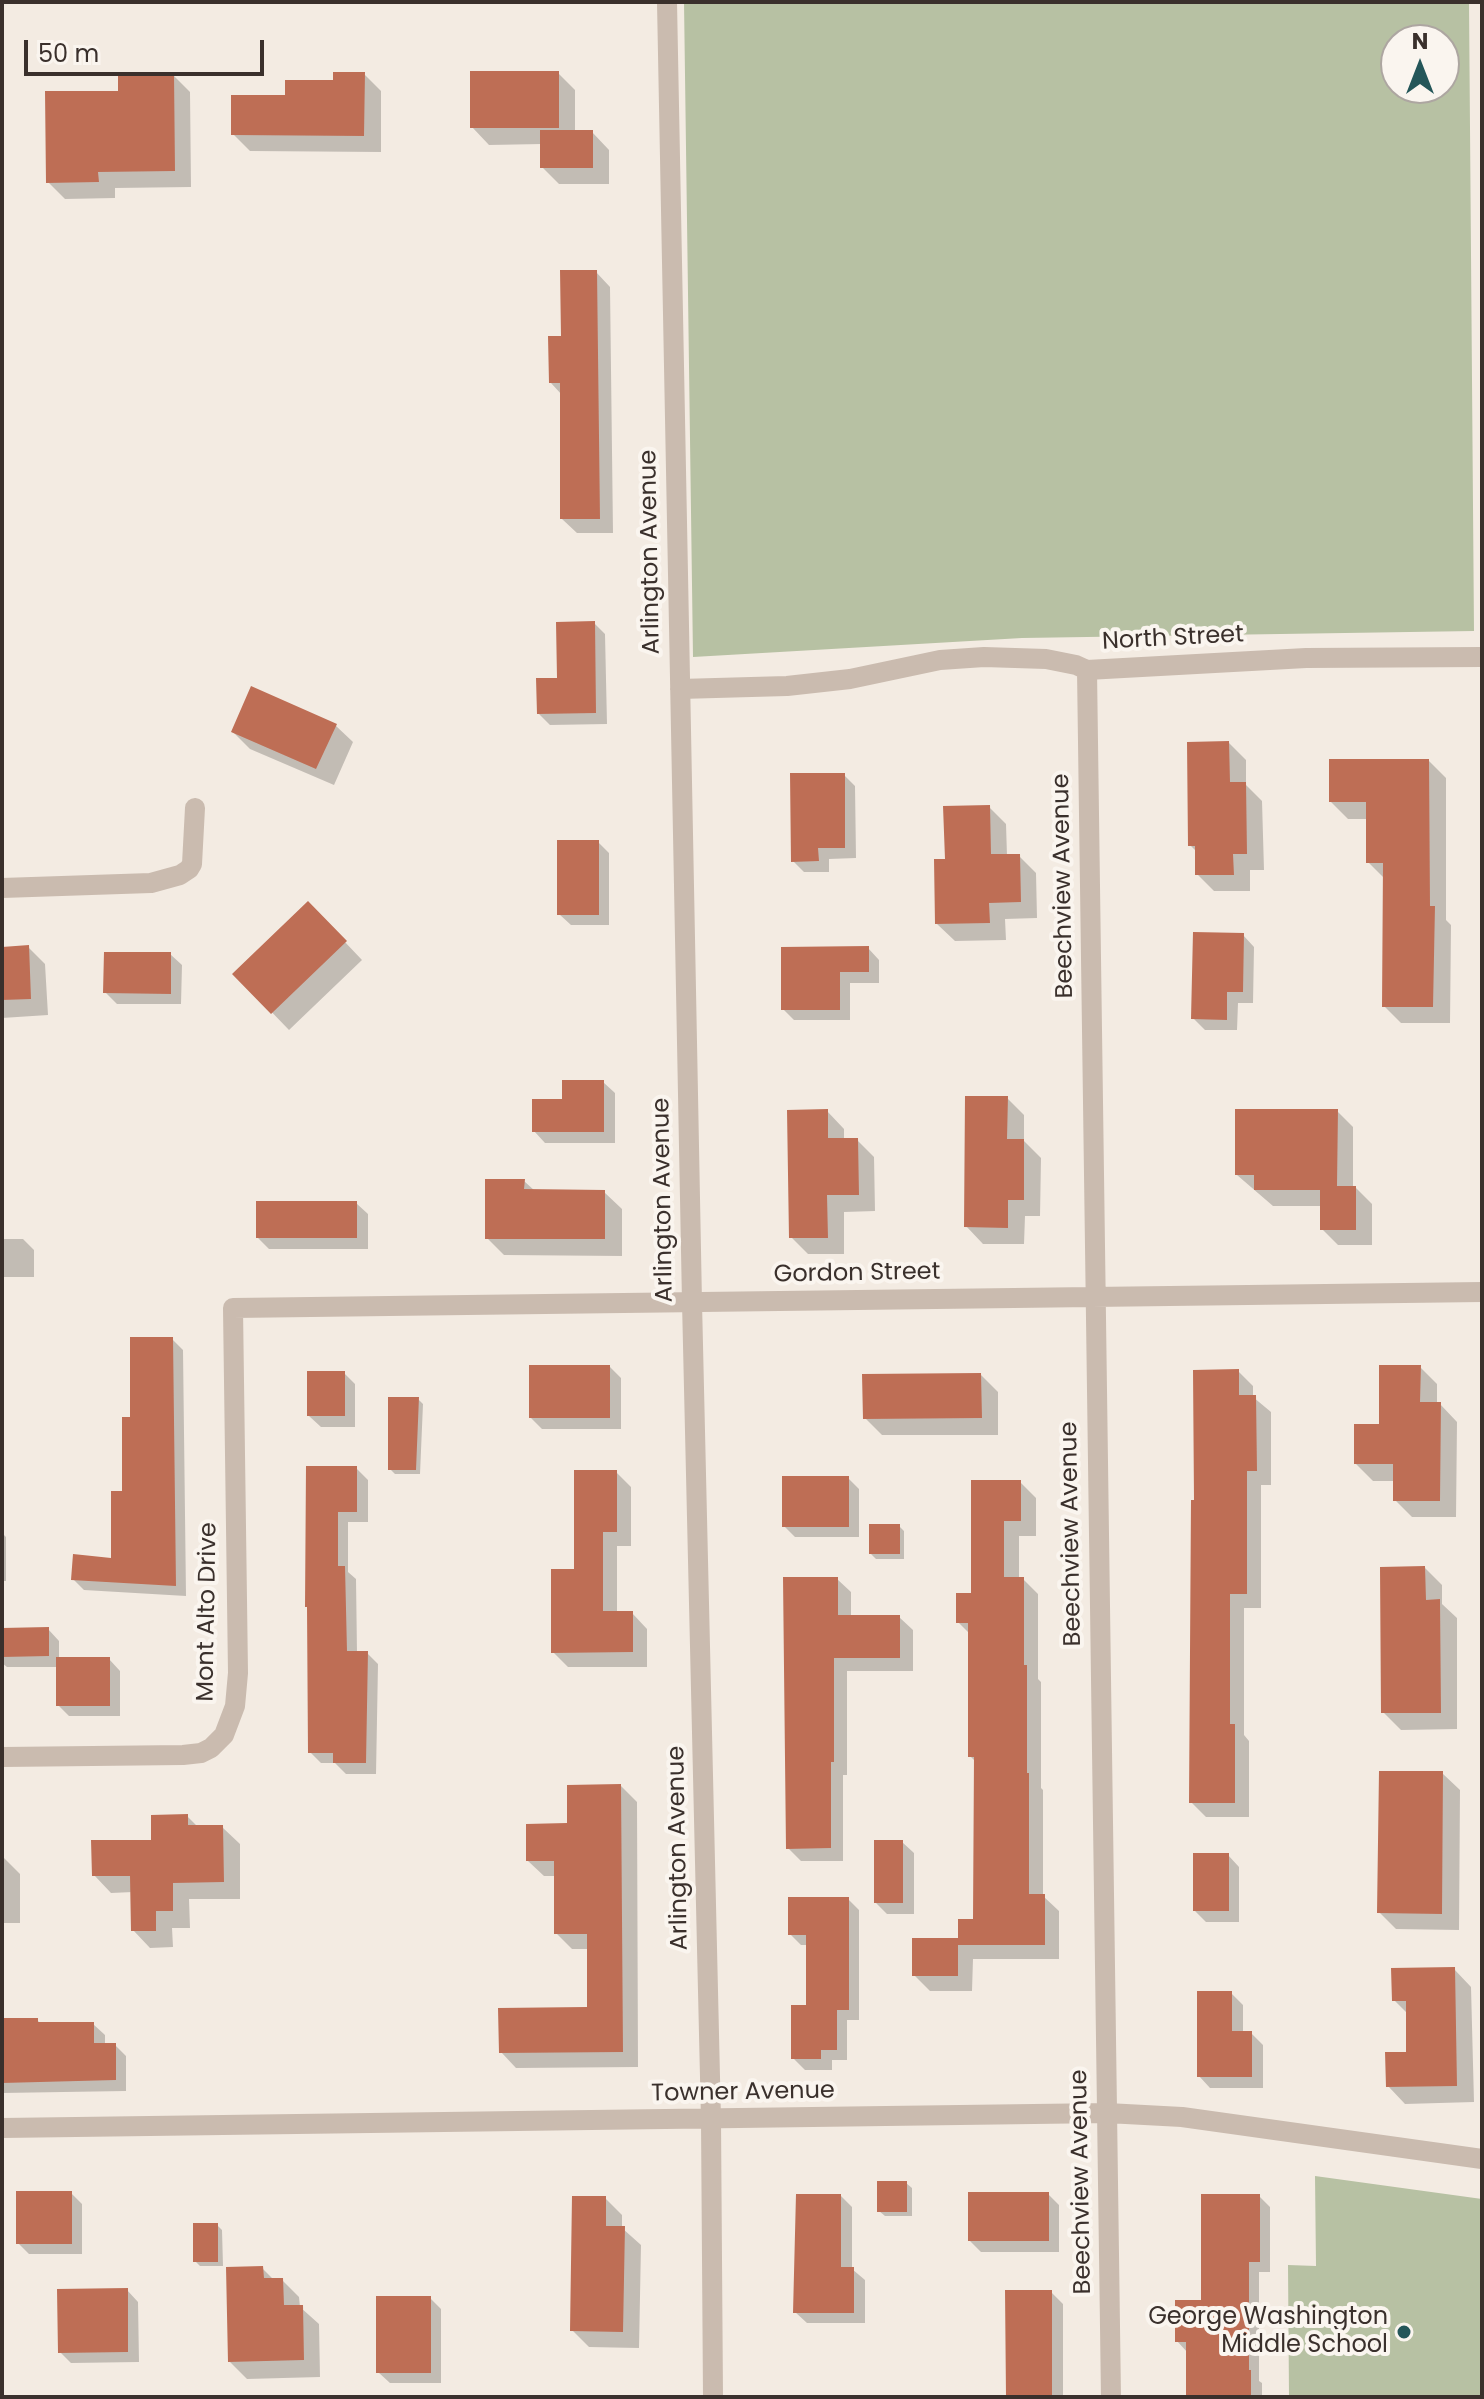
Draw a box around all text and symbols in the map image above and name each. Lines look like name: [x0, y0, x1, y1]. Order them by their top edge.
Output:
scale bar: [28, 24, 268, 74]
north arrow: [1380, 24, 1460, 104]
text: N: [1412, 26, 1428, 57]
text: 50 m: [38, 37, 99, 70]
street label: Arlington Avenue: [635, 450, 667, 654]
street label: North Street: [1101, 621, 1245, 657]
street label: Beechview Avenue: [1048, 773, 1080, 999]
street label: Arlington Avenue: [648, 1098, 680, 1302]
street label: Gordon Street: [773, 1258, 941, 1290]
street label: Beechview Avenue: [1056, 1421, 1088, 1647]
street label: Mont Alto Drive: [192, 1522, 224, 1702]
street label: Arlington Avenue: [663, 1746, 695, 1950]
street label: Beechview Avenue: [1066, 2069, 1098, 2295]
street label: Towner Avenue: [651, 2077, 835, 2109]
place label: George Washington Middle School: [1148, 2304, 1388, 2360]
marker: George Washington Middle School: [1395, 2323, 1413, 2341]

